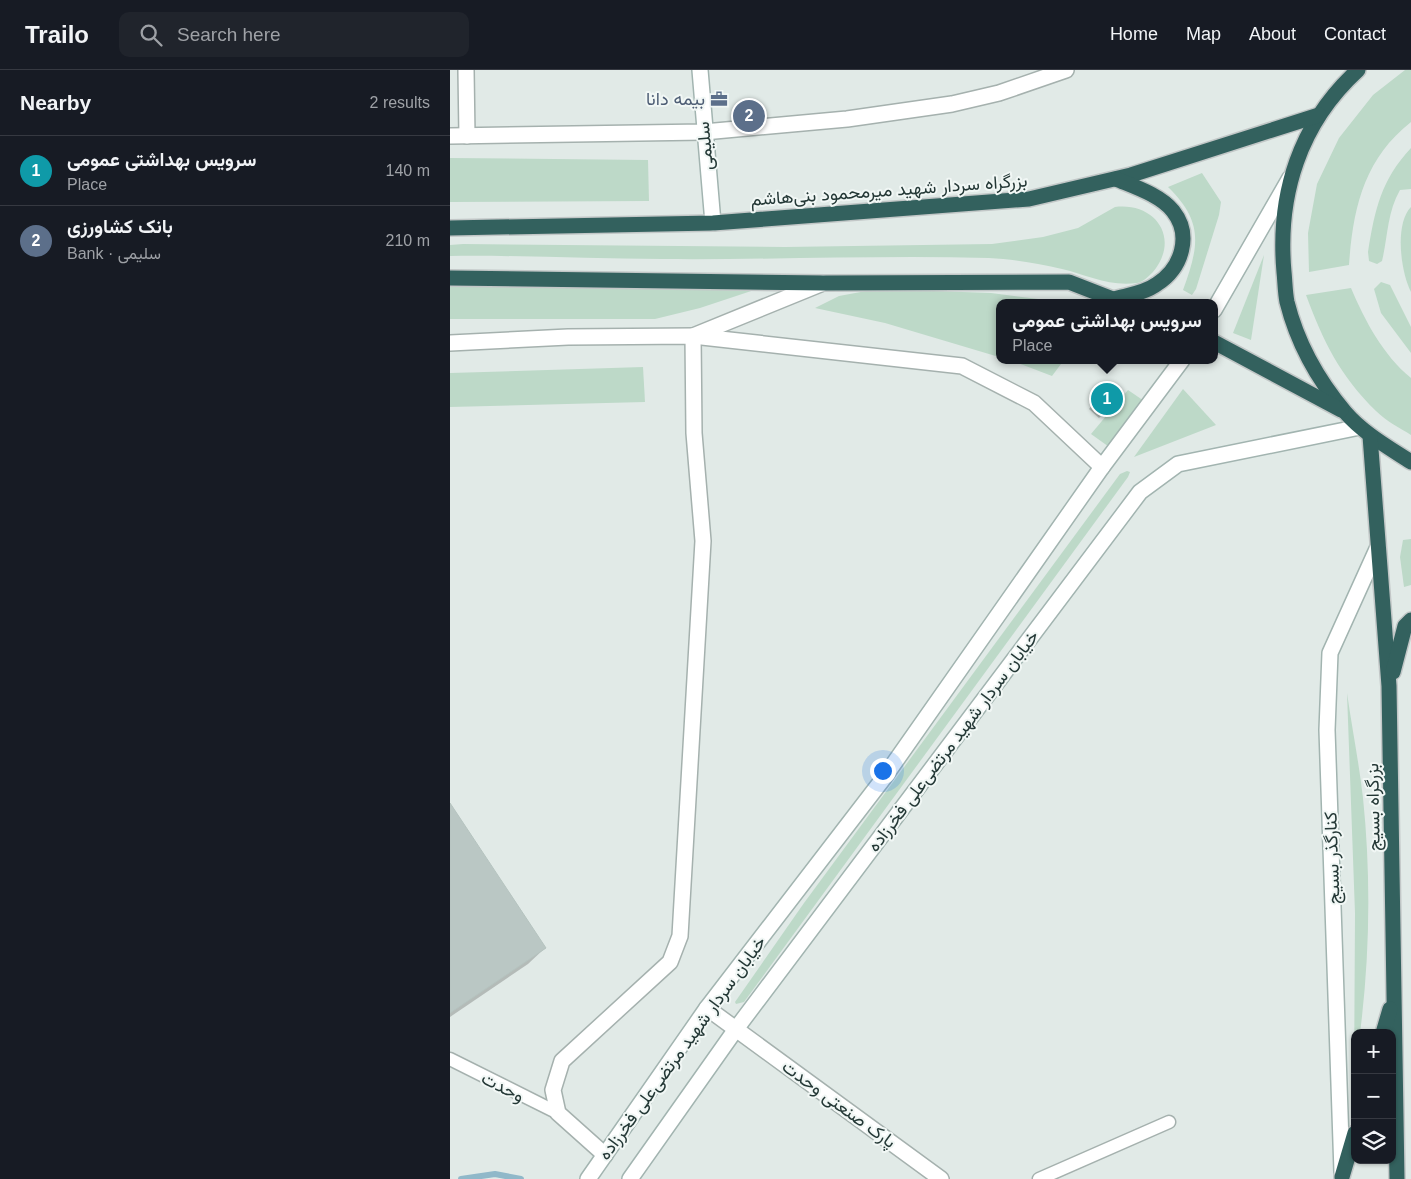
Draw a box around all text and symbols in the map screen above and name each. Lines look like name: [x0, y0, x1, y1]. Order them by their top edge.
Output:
search box: [119, 12, 469, 57]
text: Trailo: [25, 21, 89, 48]
icon: search: [137, 21, 165, 49]
text: Search here: [177, 24, 281, 45]
text: Home: [1110, 24, 1158, 44]
text: Map: [1186, 24, 1221, 44]
text: About: [1249, 24, 1296, 44]
text: Contact: [1324, 24, 1386, 44]
place label: بیمه دانا: [646, 89, 705, 109]
office icon: بیمه دانا: [709, 89, 729, 109]
text: Nearby: [20, 91, 91, 114]
text: 2 results: [370, 94, 430, 111]
pin: 2: [733, 97, 765, 135]
street label: سلیمی: [693, 121, 718, 171]
text: سرویس بهداشتی عمومی: [67, 149, 256, 170]
text: 1: [32, 162, 40, 179]
text: 140 m: [386, 162, 430, 179]
street label: بزرگراه سردار شهید میرمحمود بنی‌هاشم: [750, 170, 1028, 212]
text: Place: [67, 176, 107, 193]
text: بانک کشاورزی: [67, 216, 173, 237]
text: 2: [32, 232, 40, 249]
text: 210 m: [386, 232, 430, 249]
text: Bank · سلیمی: [67, 245, 161, 262]
popup: [996, 299, 1218, 364]
text: سرویس بهداشتی عمومی: [1012, 310, 1202, 331]
text: Place: [1012, 337, 1052, 354]
pin: 1: [1091, 380, 1123, 418]
street label: خیابان سردار شهید مرتضی‌علی فخرزاده: [863, 627, 1043, 856]
your location: [870, 758, 896, 784]
street label: بزرگراه بسیج: [1362, 763, 1386, 851]
street label: کنارگذر بسیج: [1320, 811, 1346, 905]
street label: خیابان سردار شهید مرتضی‌علی فخرزاده: [594, 932, 771, 1164]
map controls: [1351, 1029, 1396, 1164]
button: +: [1351, 1029, 1396, 1074]
street label: پارک صنعتی وحدت: [777, 1056, 900, 1154]
street label: وحدت: [478, 1068, 528, 1107]
button: −: [1351, 1074, 1396, 1119]
button: layers: [1351, 1119, 1396, 1164]

